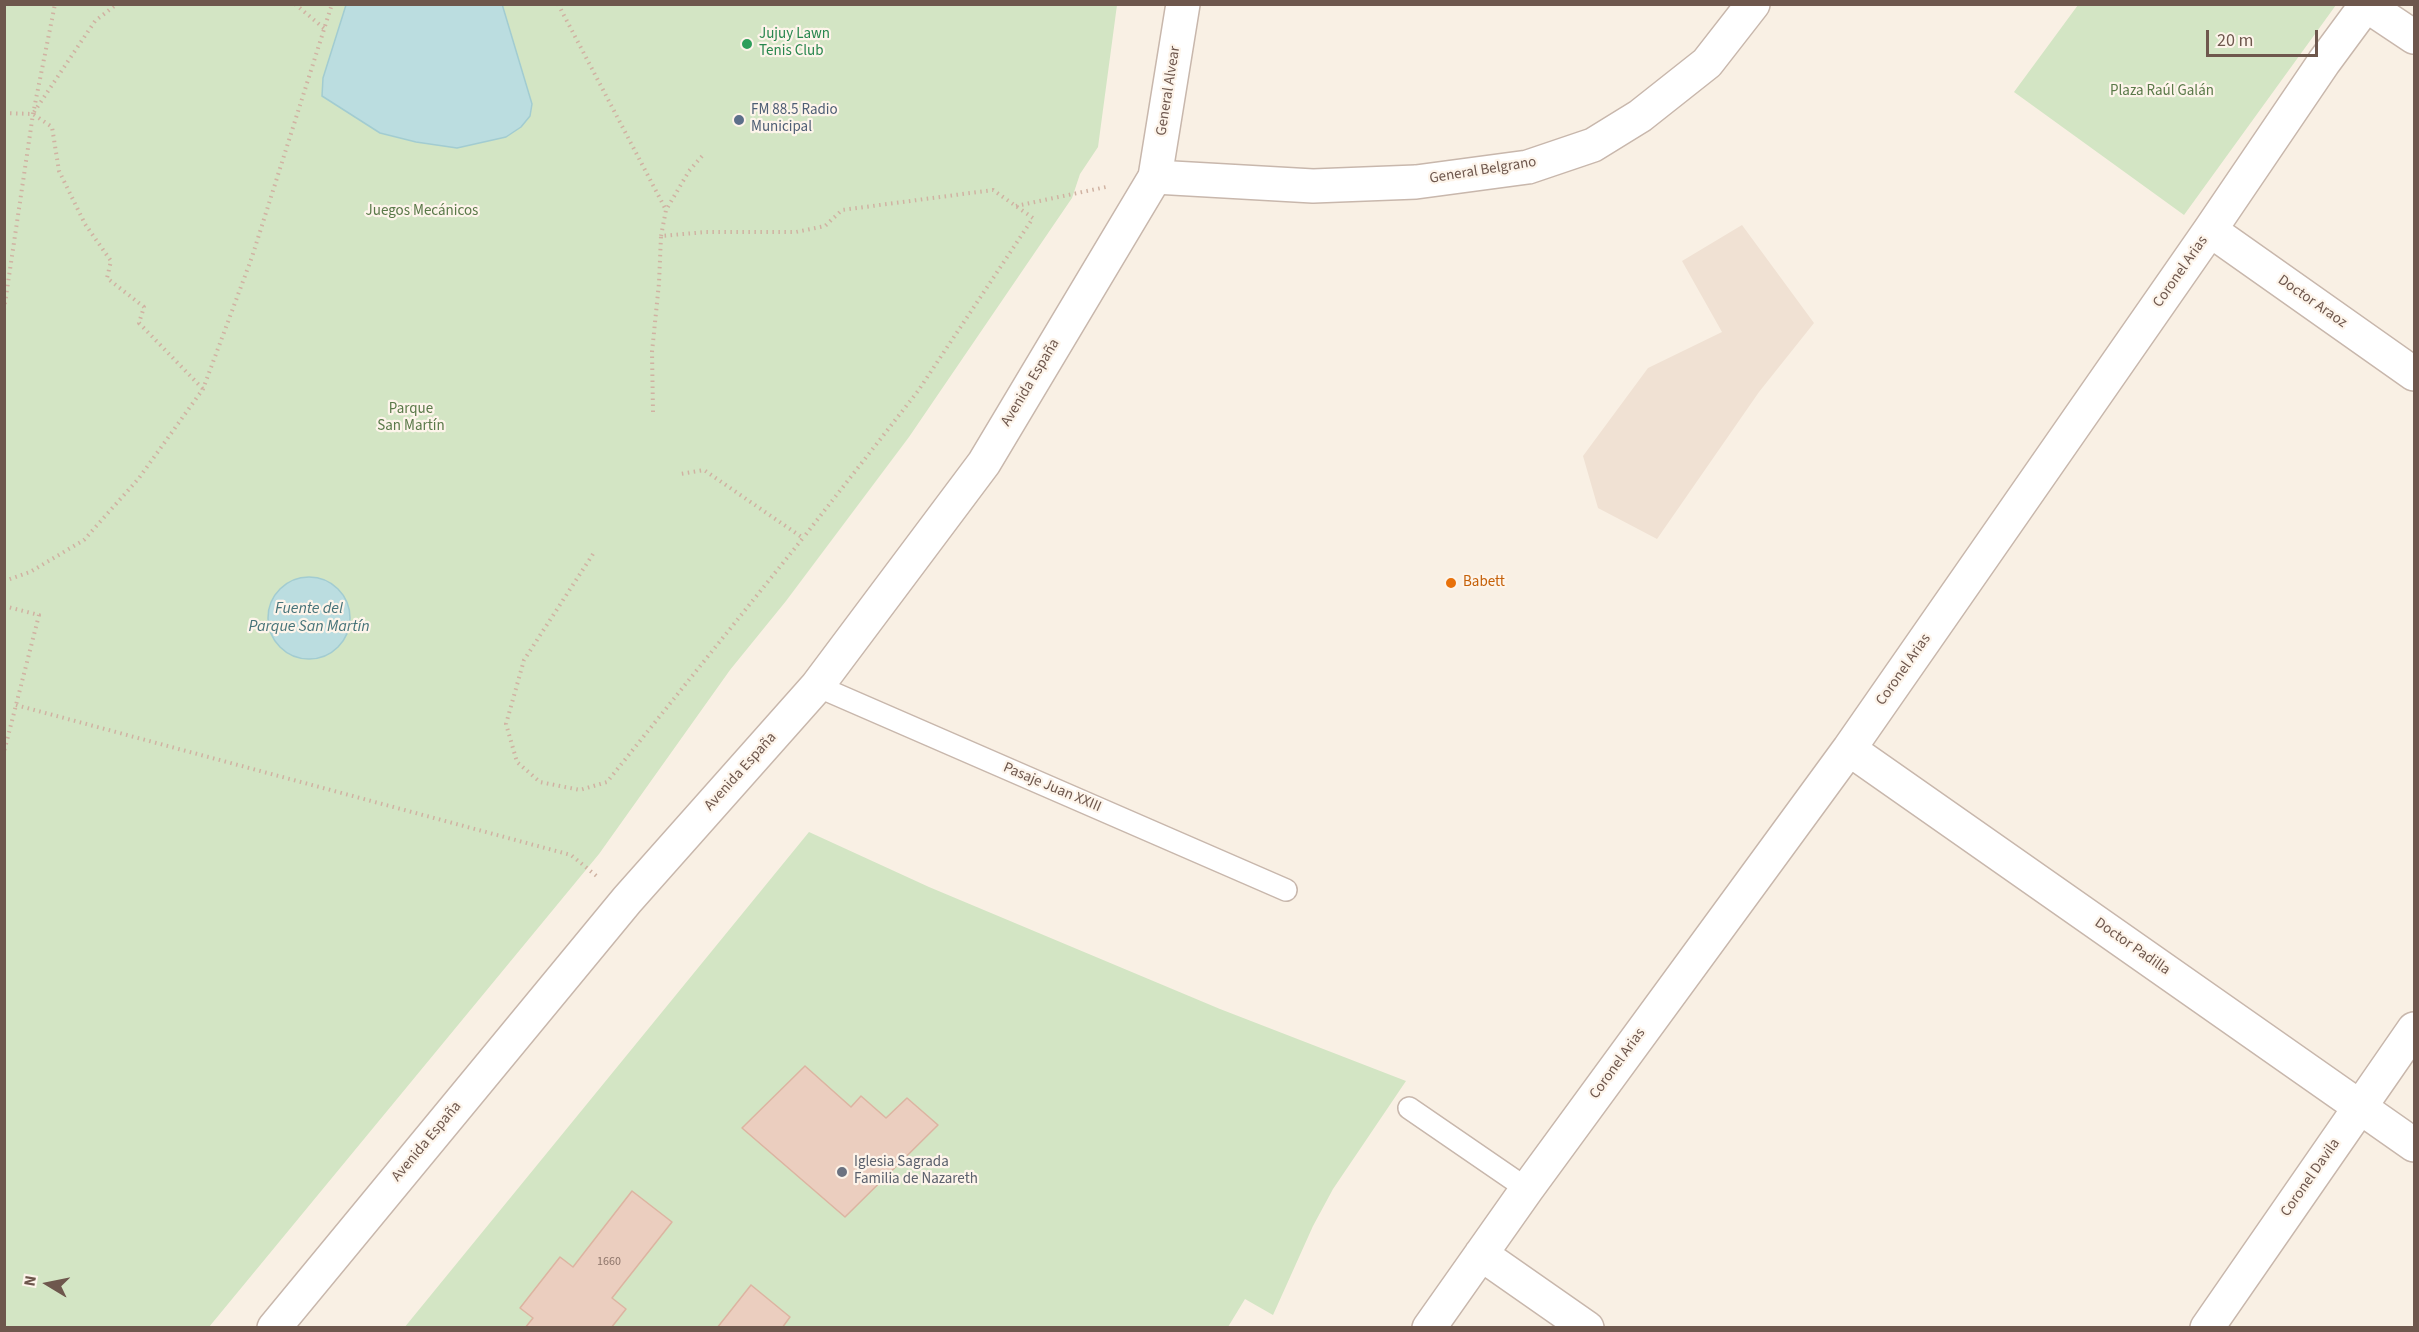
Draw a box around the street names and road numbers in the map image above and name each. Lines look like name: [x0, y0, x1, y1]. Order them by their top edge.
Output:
street label: General Alvear: [1153, 45, 1185, 137]
street label: General Belgrano: [1428, 154, 1538, 188]
street label: Coronel Arias: [2150, 233, 2212, 311]
street label: Doctor Araoz: [2274, 272, 2350, 332]
street label: Avenida España: [998, 336, 1064, 430]
street label: Coronel Arias: [1873, 631, 1935, 709]
street label: Avenida España: [701, 729, 781, 815]
street label: Pasaje Juan XXIII: [1000, 759, 1104, 817]
street label: Doctor Padilla: [2091, 914, 2173, 980]
street label: Coronel Arias: [1586, 1025, 1650, 1103]
street label: Avenida España: [388, 1098, 466, 1186]
street label: Coronel Davila: [2277, 1135, 2345, 1221]

